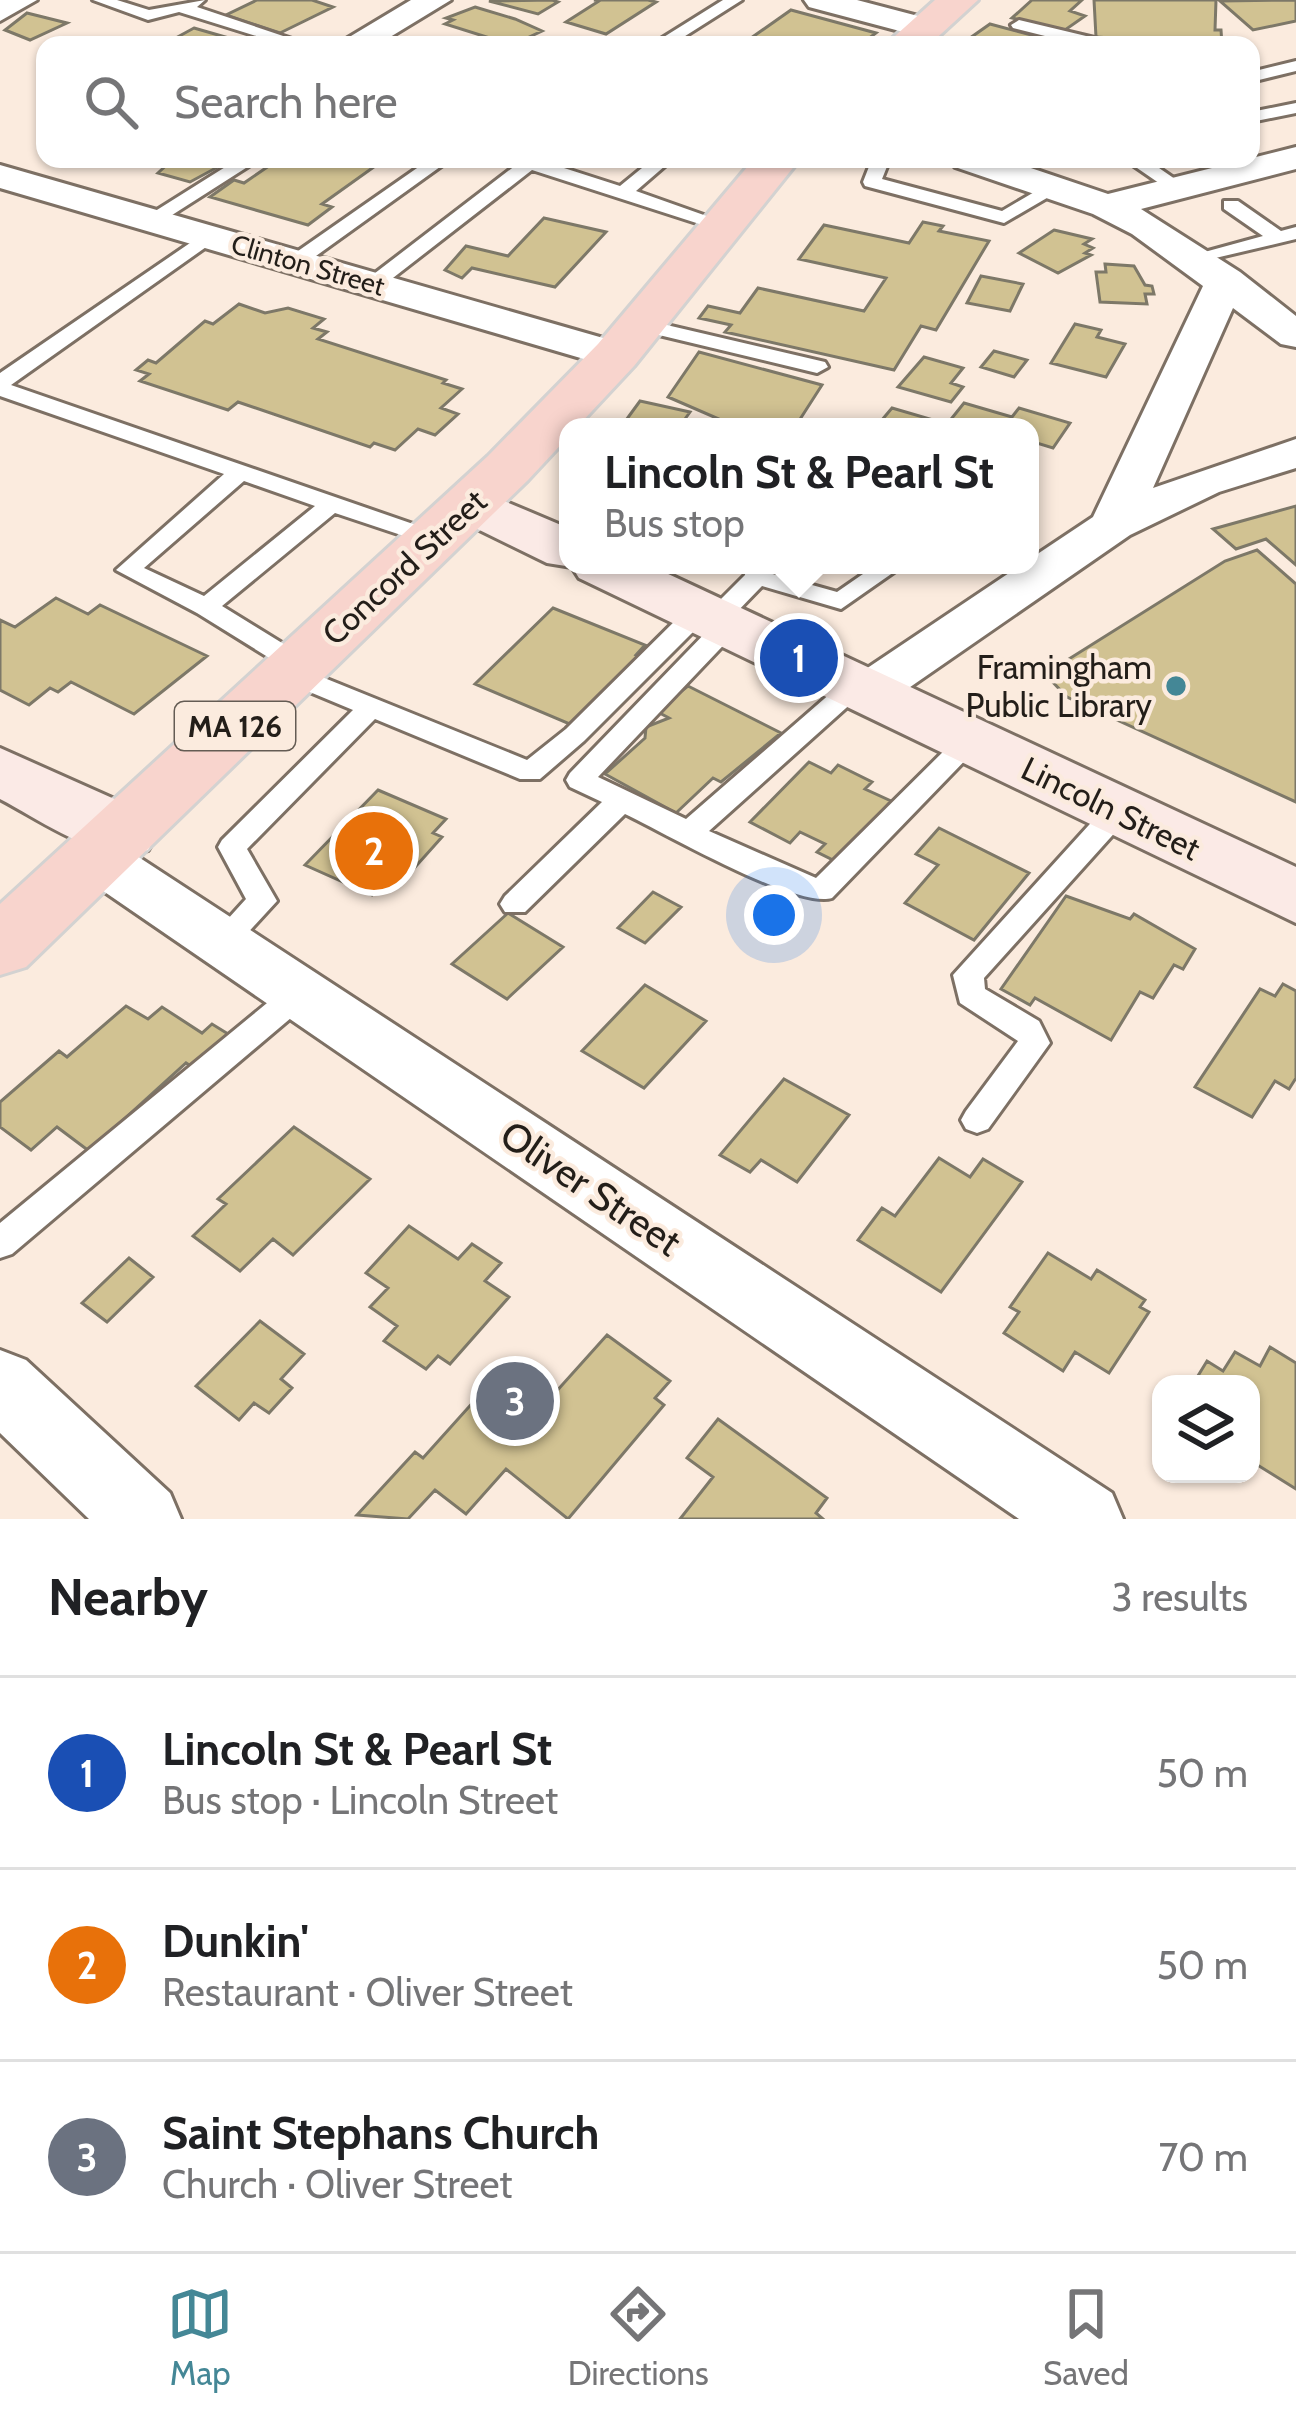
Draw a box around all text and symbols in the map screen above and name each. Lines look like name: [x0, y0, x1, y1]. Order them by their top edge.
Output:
search box: [36, 36, 1260, 168]
icon: search: [78, 69, 144, 135]
text: Search here: [174, 75, 398, 129]
street label: Clinton Street: [228, 227, 388, 303]
popup: [559, 418, 1039, 574]
text: Lincoln St & Pearl St: [604, 445, 994, 499]
street label: Concord Street: [314, 481, 494, 653]
text: Bus stop: [604, 499, 745, 547]
pin: 1: [760, 613, 838, 703]
place label: Framingham Public Library: [966, 647, 1152, 725]
marker: Framingham Public Library: [1163, 673, 1189, 699]
road number: MA 126: [175, 702, 295, 750]
street label: Lincoln Street: [1015, 748, 1207, 868]
pin: 2: [335, 806, 413, 896]
your location: [744, 885, 804, 945]
street label: Oliver Street: [492, 1110, 690, 1266]
pin: 3: [476, 1356, 554, 1446]
map controls: [1152, 1375, 1260, 1483]
button: layers: [1152, 1375, 1260, 1483]
text: Nearby: [48, 1566, 208, 1628]
text: 3 results: [1111, 1573, 1248, 1621]
text: Lincoln St & Pearl St: [162, 1722, 552, 1776]
text: 1: [80, 1749, 94, 1797]
text: 50 m: [1157, 1749, 1248, 1797]
text: Bus stop · Lincoln Street: [162, 1776, 558, 1824]
text: Dunkin': [162, 1914, 309, 1968]
text: 2: [77, 1941, 97, 1989]
text: 50 m: [1157, 1941, 1248, 1989]
text: Restaurant · Oliver Street: [162, 1968, 573, 2016]
text: Saint Stephans Church: [162, 2106, 599, 2160]
text: 3: [76, 2133, 98, 2181]
text: 70 m: [1159, 2133, 1248, 2181]
text: Church · Oliver Street: [162, 2160, 513, 2208]
tab: Map: [167, 2281, 233, 2393]
tab: Directions: [568, 2281, 709, 2393]
tab: Saved: [1043, 2281, 1129, 2393]

